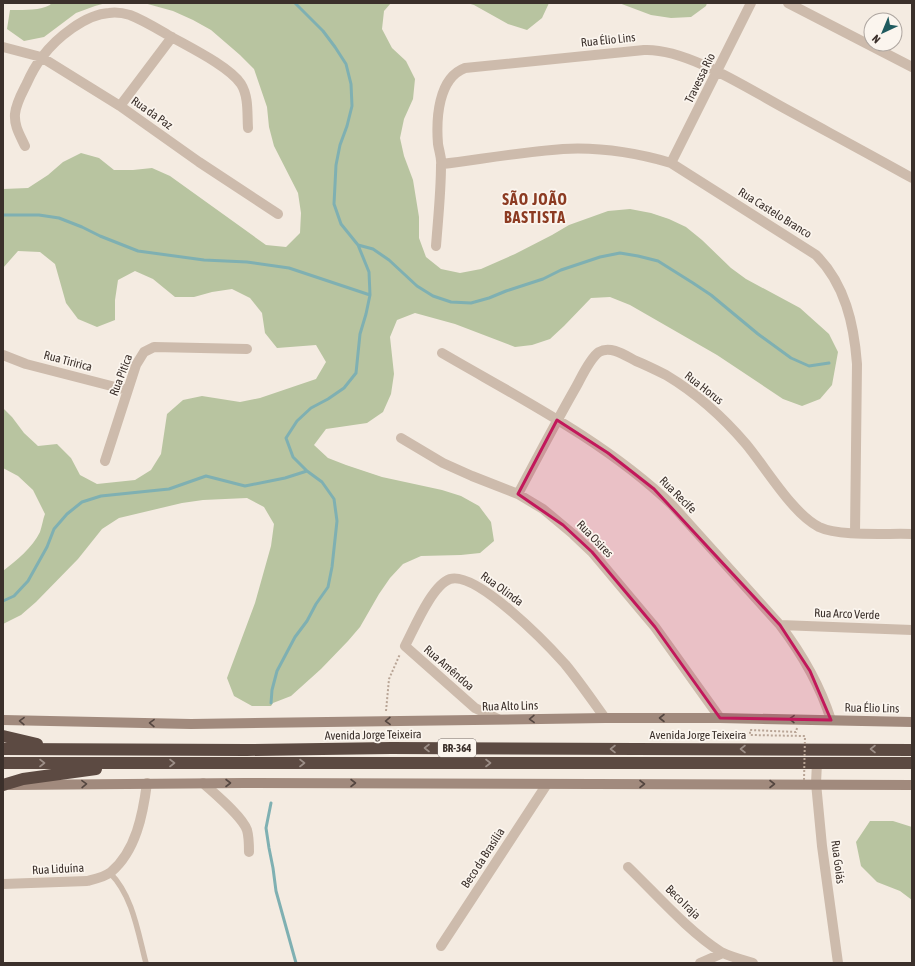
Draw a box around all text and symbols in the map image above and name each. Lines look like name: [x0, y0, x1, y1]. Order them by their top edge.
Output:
north arrow: [863, 12, 903, 52]
street label: Rua Élio Lins: [580, 30, 636, 50]
text: N: [870, 33, 883, 46]
street label: Travessa Rio: [682, 50, 718, 105]
street label: Rua da Paz: [129, 94, 176, 133]
street label: Rua Castelo Branco: [736, 185, 815, 241]
district label: SÃO JOÃO BASTISTA: [502, 190, 568, 226]
street label: Rua Tiririca: [42, 348, 94, 374]
street label: Rua Pitica: [107, 352, 135, 398]
street label: Rua Horus: [682, 369, 726, 407]
street label: Rua Recife: [657, 474, 699, 516]
street label: Rua Osires: [574, 518, 616, 560]
street label: Rua Olinda: [478, 569, 526, 609]
street label: Rua Arco Verde: [814, 606, 880, 622]
street label: Rua Amêndoa: [421, 642, 477, 694]
street label: Rua Alto Lins: [482, 699, 538, 713]
street label: Rua Élio Lins: [844, 701, 900, 715]
one-way arrow: [659, 714, 665, 722]
one-way arrow: [529, 715, 535, 723]
one-way arrow: [789, 715, 795, 723]
one-way arrow: [19, 716, 25, 725]
one-way arrow: [385, 717, 391, 725]
one-way arrow: [149, 719, 155, 727]
street label: Avenida Jorge Teixeira: [324, 727, 422, 743]
street label: Avenida Jorge Teixeira: [650, 728, 746, 742]
road number: BR-364: [438, 739, 476, 757]
one-way arrow: [424, 744, 430, 752]
one-way arrow: [610, 745, 616, 753]
one-way arrow: [740, 745, 746, 753]
one-way arrow: [870, 745, 876, 753]
one-way arrow: [39, 759, 45, 767]
one-way arrow: [169, 759, 175, 767]
one-way arrow: [299, 759, 305, 767]
one-way arrow: [485, 759, 491, 767]
one-way arrow: [225, 779, 231, 787]
one-way arrow: [350, 779, 356, 787]
one-way arrow: [81, 780, 87, 788]
one-way arrow: [639, 780, 645, 788]
one-way arrow: [769, 780, 775, 788]
street label: Beco da Brasília: [458, 825, 508, 891]
street label: Rua Goiás: [828, 840, 848, 884]
street label: Rua Liduína: [32, 861, 84, 877]
street label: Beco Iraja: [663, 882, 703, 922]

